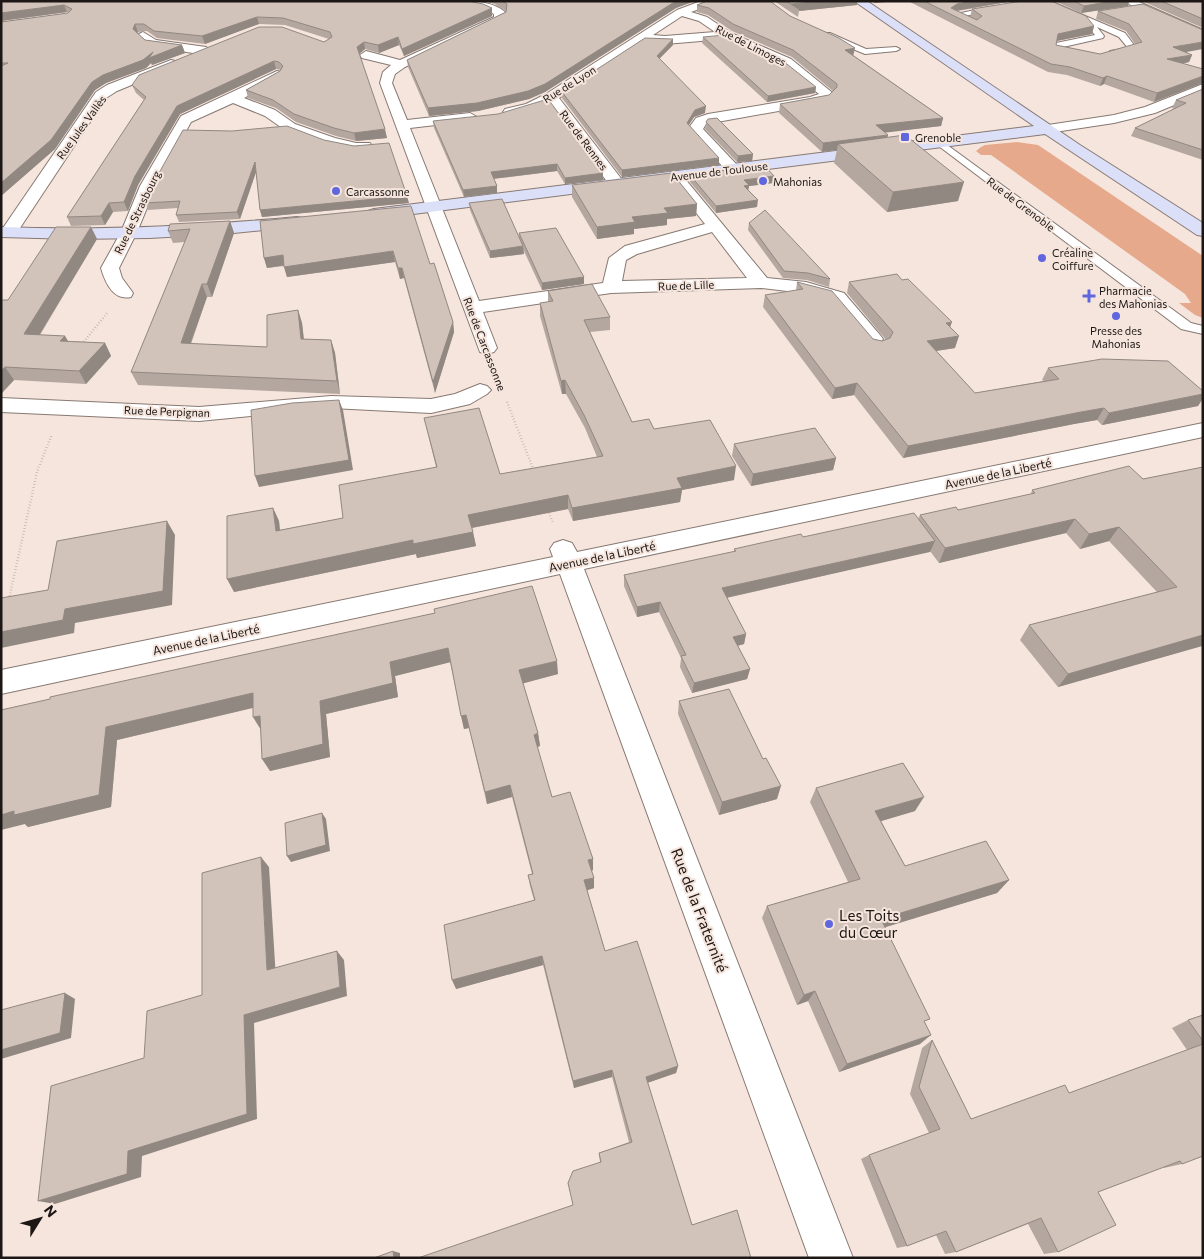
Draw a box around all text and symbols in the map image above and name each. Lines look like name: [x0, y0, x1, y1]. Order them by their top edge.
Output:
street label: Rue de Limoges: [713, 22, 789, 68]
street label: Rue de Lyon: [540, 63, 598, 105]
street label: Rue Jules Vallès: [54, 93, 109, 162]
street label: Rue de Rennes: [557, 107, 611, 173]
marker: Grenoble: [899, 131, 911, 143]
place label: Grenoble: [915, 131, 961, 144]
street label: Avenue de Toulouse: [669, 159, 769, 183]
street label: Rue de Strasbourg: [111, 168, 163, 256]
street label: Rue de Grenoble: [984, 174, 1058, 234]
marker: Mahonias: [757, 175, 769, 187]
place label: Mahonias: [773, 175, 822, 188]
marker: Carcassonne: [330, 185, 342, 197]
place label: Carcassonne: [346, 185, 410, 198]
place label: Créaline Coiffure: [1052, 246, 1094, 272]
marker: Créaline Coiffure: [1036, 252, 1048, 264]
street label: Rue de Lille: [658, 278, 714, 292]
place label: Pharmacie des Mahonias: [1099, 284, 1167, 310]
marker: Pharmacie des Mahonias: [1083, 290, 1095, 302]
street label: Rue de Carcassonne: [461, 295, 509, 393]
marker: Presse des Mahonias: [1110, 310, 1122, 322]
place label: Presse des Mahonias: [1090, 324, 1142, 350]
street label: Rue de Perpignan: [124, 403, 210, 419]
street label: Avenue de la Liberté: [943, 455, 1053, 491]
street label: Avenue de la Liberté: [547, 538, 657, 574]
street label: Avenue de la Liberté: [151, 621, 261, 657]
street label: Rue de la Fraternité: [668, 845, 732, 975]
place label: Les Toits du Cœur: [839, 906, 900, 941]
marker: Les Toits du Cœur: [823, 918, 835, 930]
north arrow: [15, 1194, 65, 1244]
text: N: [41, 1202, 61, 1220]

